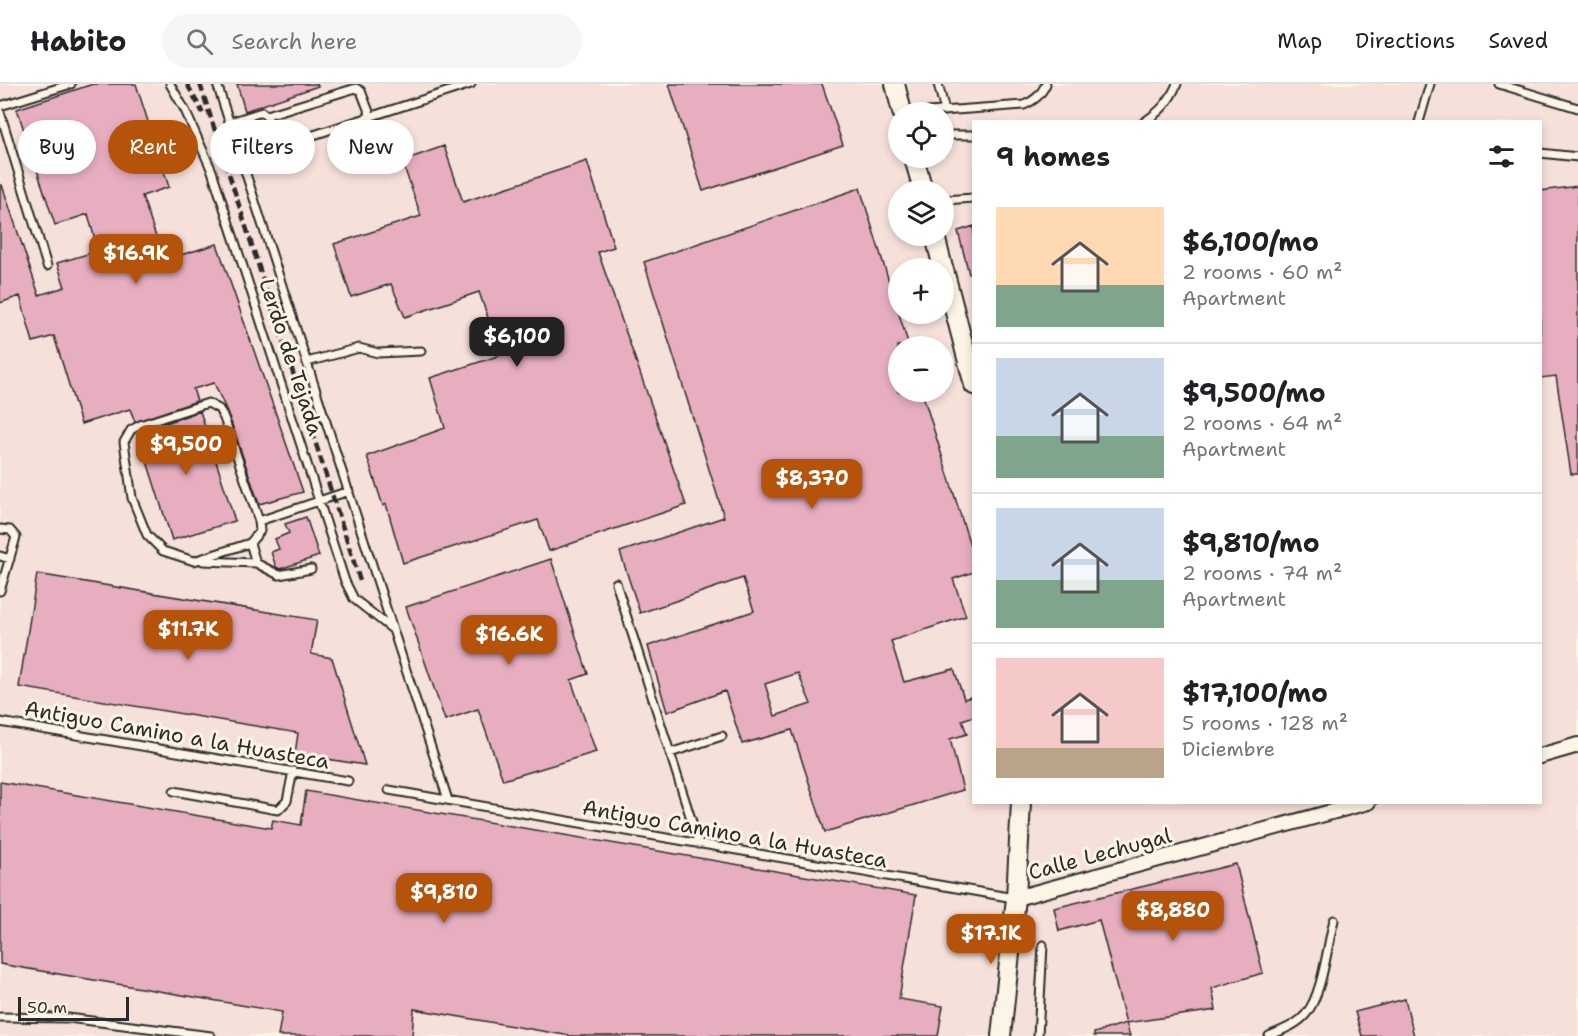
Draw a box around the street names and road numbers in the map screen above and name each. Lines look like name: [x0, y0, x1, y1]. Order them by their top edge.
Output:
street label: Lerdo de Tejada: [252, 275, 330, 439]
street label: Antiguo Camino a la Huasteca: [22, 694, 332, 776]
street label: Antiguo Camino a la Huasteca: [580, 793, 890, 875]
street label: Calle Lechugal: [1025, 821, 1175, 887]

